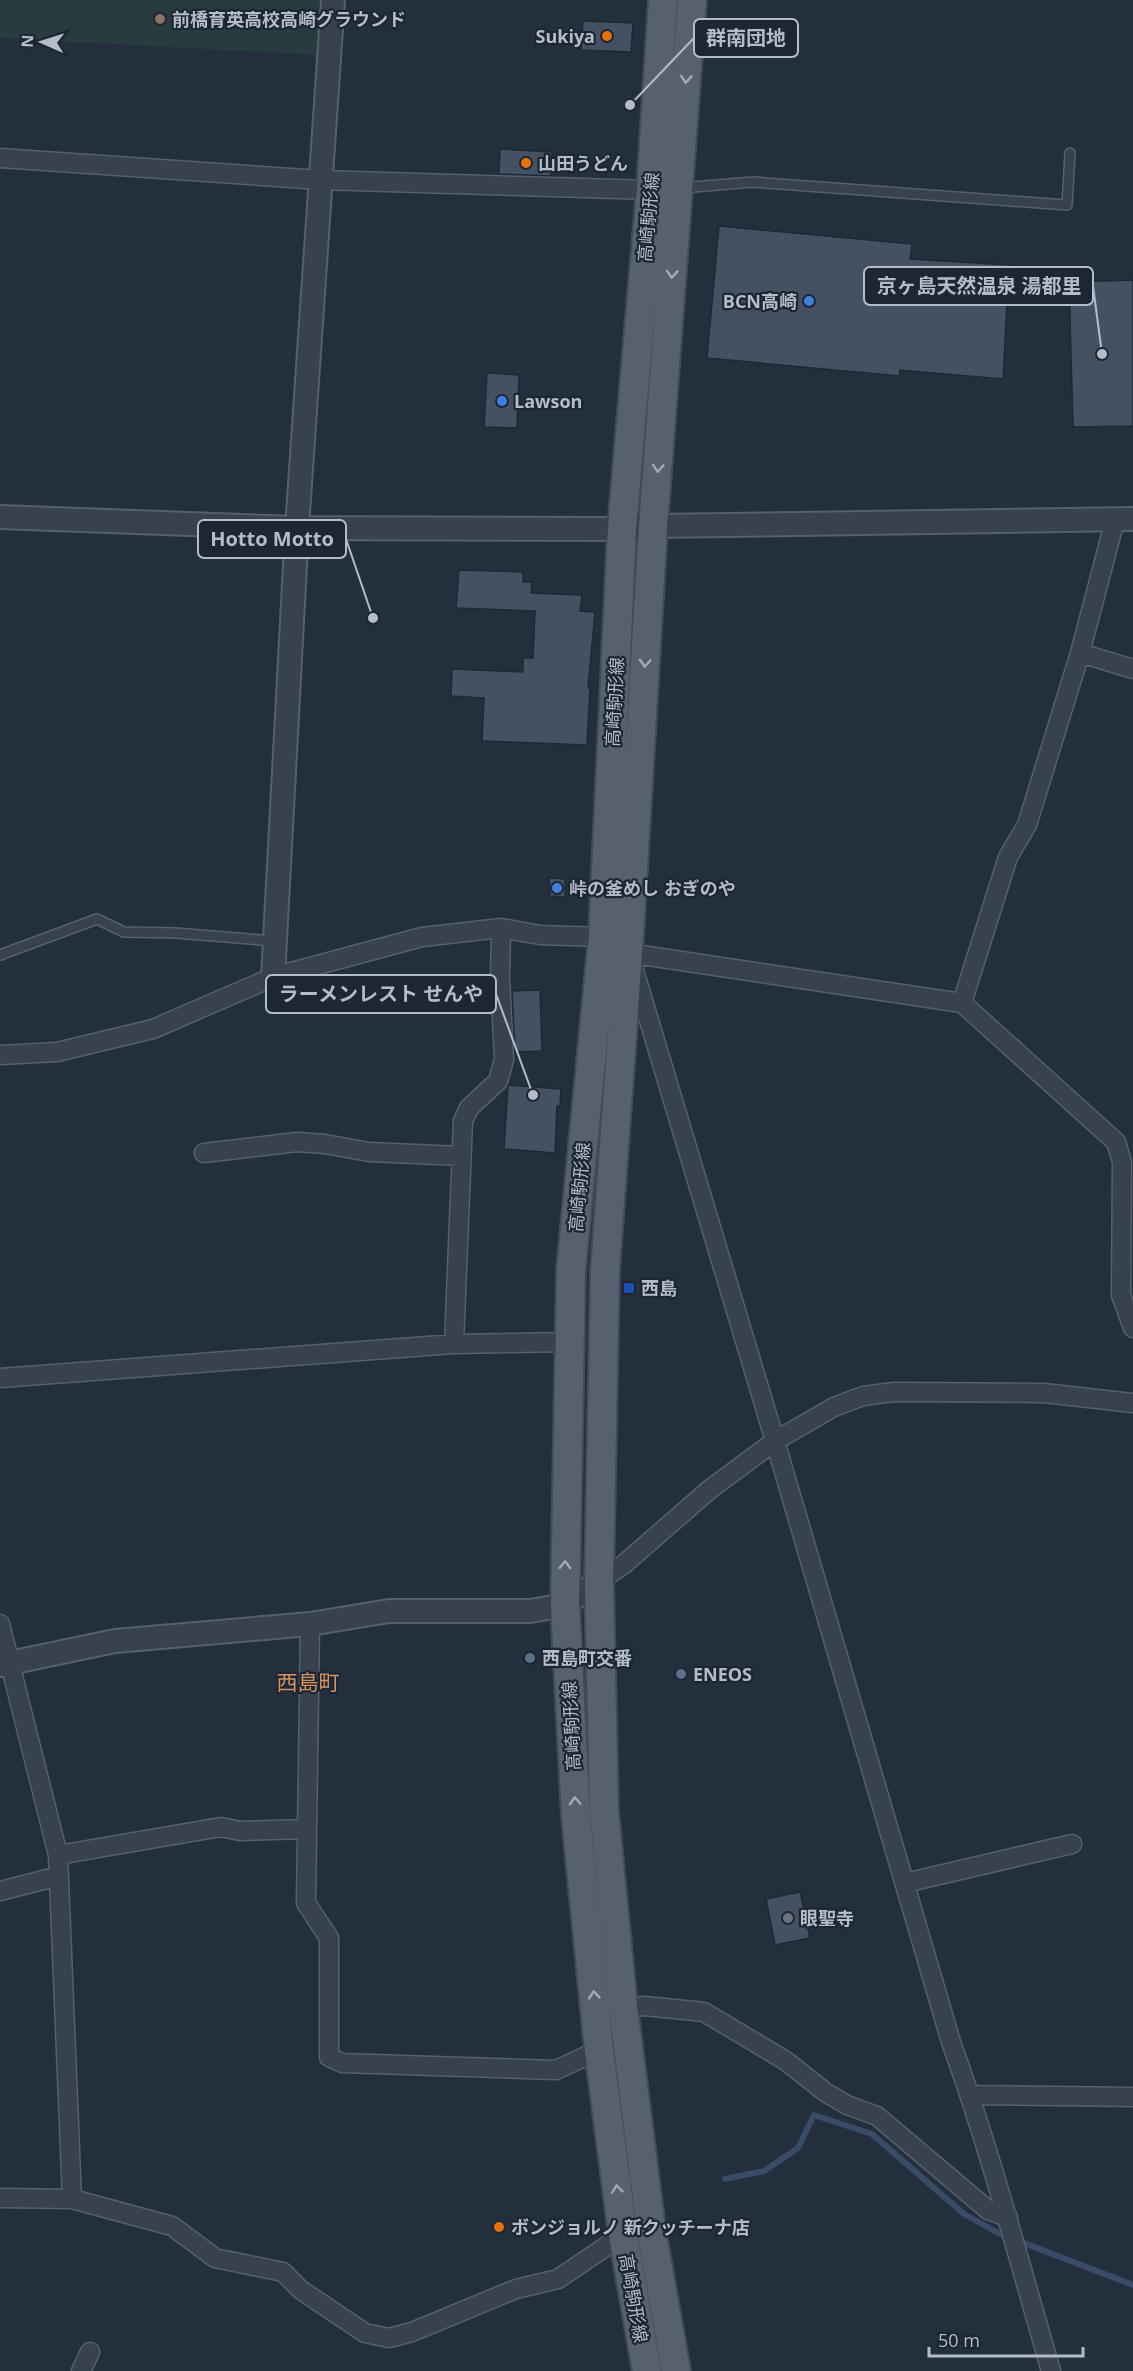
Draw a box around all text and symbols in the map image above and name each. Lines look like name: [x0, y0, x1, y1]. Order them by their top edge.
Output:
place label: 前橋育英高校高崎グラウンド: [172, 7, 406, 31]
north arrow: [12, 12, 72, 72]
marker: 前橋育英高校高崎グラウンド: [153, 12, 167, 26]
callout: 群南団地: [694, 19, 798, 57]
place label: Sukiya: [535, 24, 595, 48]
text: 群南団地: [706, 24, 786, 51]
marker: Sukiya: [600, 29, 614, 43]
text: N: [16, 34, 38, 48]
one-way arrow: [680, 75, 693, 84]
place label: 山田うどん: [538, 151, 628, 175]
marker: 山田うどん: [519, 156, 533, 170]
street label: 高崎駒形線: [632, 171, 664, 263]
callout: 京ヶ島天然温泉 湯都里: [864, 267, 1093, 305]
one-way arrow: [666, 269, 679, 278]
text: 京ヶ島天然温泉 湯都里: [876, 272, 1082, 299]
place label: BCN高崎: [723, 289, 797, 313]
marker: BCN高崎: [802, 294, 816, 308]
place label: Lawson: [514, 389, 582, 413]
marker: Lawson: [495, 394, 509, 408]
one-way arrow: [651, 464, 664, 473]
callout: Hotto Motto: [198, 520, 346, 558]
text: Hotto Motto: [210, 525, 334, 552]
street label: 高崎駒形線: [600, 656, 628, 748]
one-way arrow: [639, 658, 652, 667]
place label: 峠の釜めし おぎのや: [569, 876, 736, 900]
marker: 峠の釜めし おぎのや: [550, 881, 564, 895]
callout: ラーメンレスト せんや: [266, 975, 496, 1013]
text: ラーメンレスト せんや: [279, 980, 483, 1007]
street label: 高崎駒形線: [563, 1141, 595, 1233]
place label: 西島: [641, 1276, 677, 1300]
marker: 西島: [622, 1281, 636, 1295]
one-way arrow: [559, 1560, 572, 1569]
place label: 西島町交番: [542, 1646, 632, 1670]
marker: 西島町交番: [523, 1651, 537, 1665]
place label: ENEOS: [693, 1662, 752, 1686]
marker: ENEOS: [674, 1667, 688, 1681]
district label: 西島町: [277, 1668, 340, 1696]
street label: 高崎駒形線: [557, 1680, 585, 1772]
one-way arrow: [569, 1797, 582, 1806]
place label: 眼聖寺: [800, 1906, 854, 1930]
marker: 眼聖寺: [781, 1911, 795, 1925]
one-way arrow: [588, 1991, 601, 2000]
one-way arrow: [612, 2184, 624, 2194]
place label: ボンジョルノ 新クッチーナ店: [511, 2215, 750, 2239]
marker: ボンジョルノ 新クッチーナ店: [492, 2220, 506, 2234]
street label: 高崎駒形線: [614, 2252, 654, 2344]
scale bar: [929, 2320, 1084, 2358]
text: 50 m: [938, 2328, 980, 2352]

